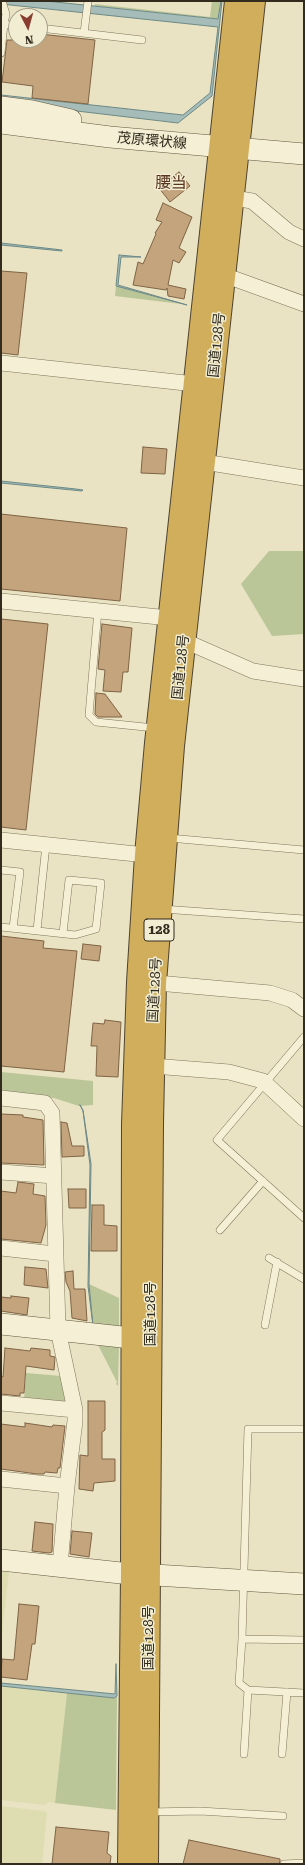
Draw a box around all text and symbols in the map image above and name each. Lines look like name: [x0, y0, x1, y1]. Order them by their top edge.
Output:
north arrow: [8, 8, 48, 48]
text: N: [24, 33, 34, 46]
street label: 茂原環状線: [116, 130, 188, 152]
district label: 腰当: [155, 173, 187, 193]
street label: 国道128号: [205, 312, 229, 378]
street label: 国道128号: [169, 634, 193, 700]
road number: 128: [144, 919, 174, 941]
street label: 国道128号: [145, 957, 165, 1023]
street label: 国道128号: [143, 1281, 159, 1347]
street label: 国道128号: [141, 1605, 157, 1671]

